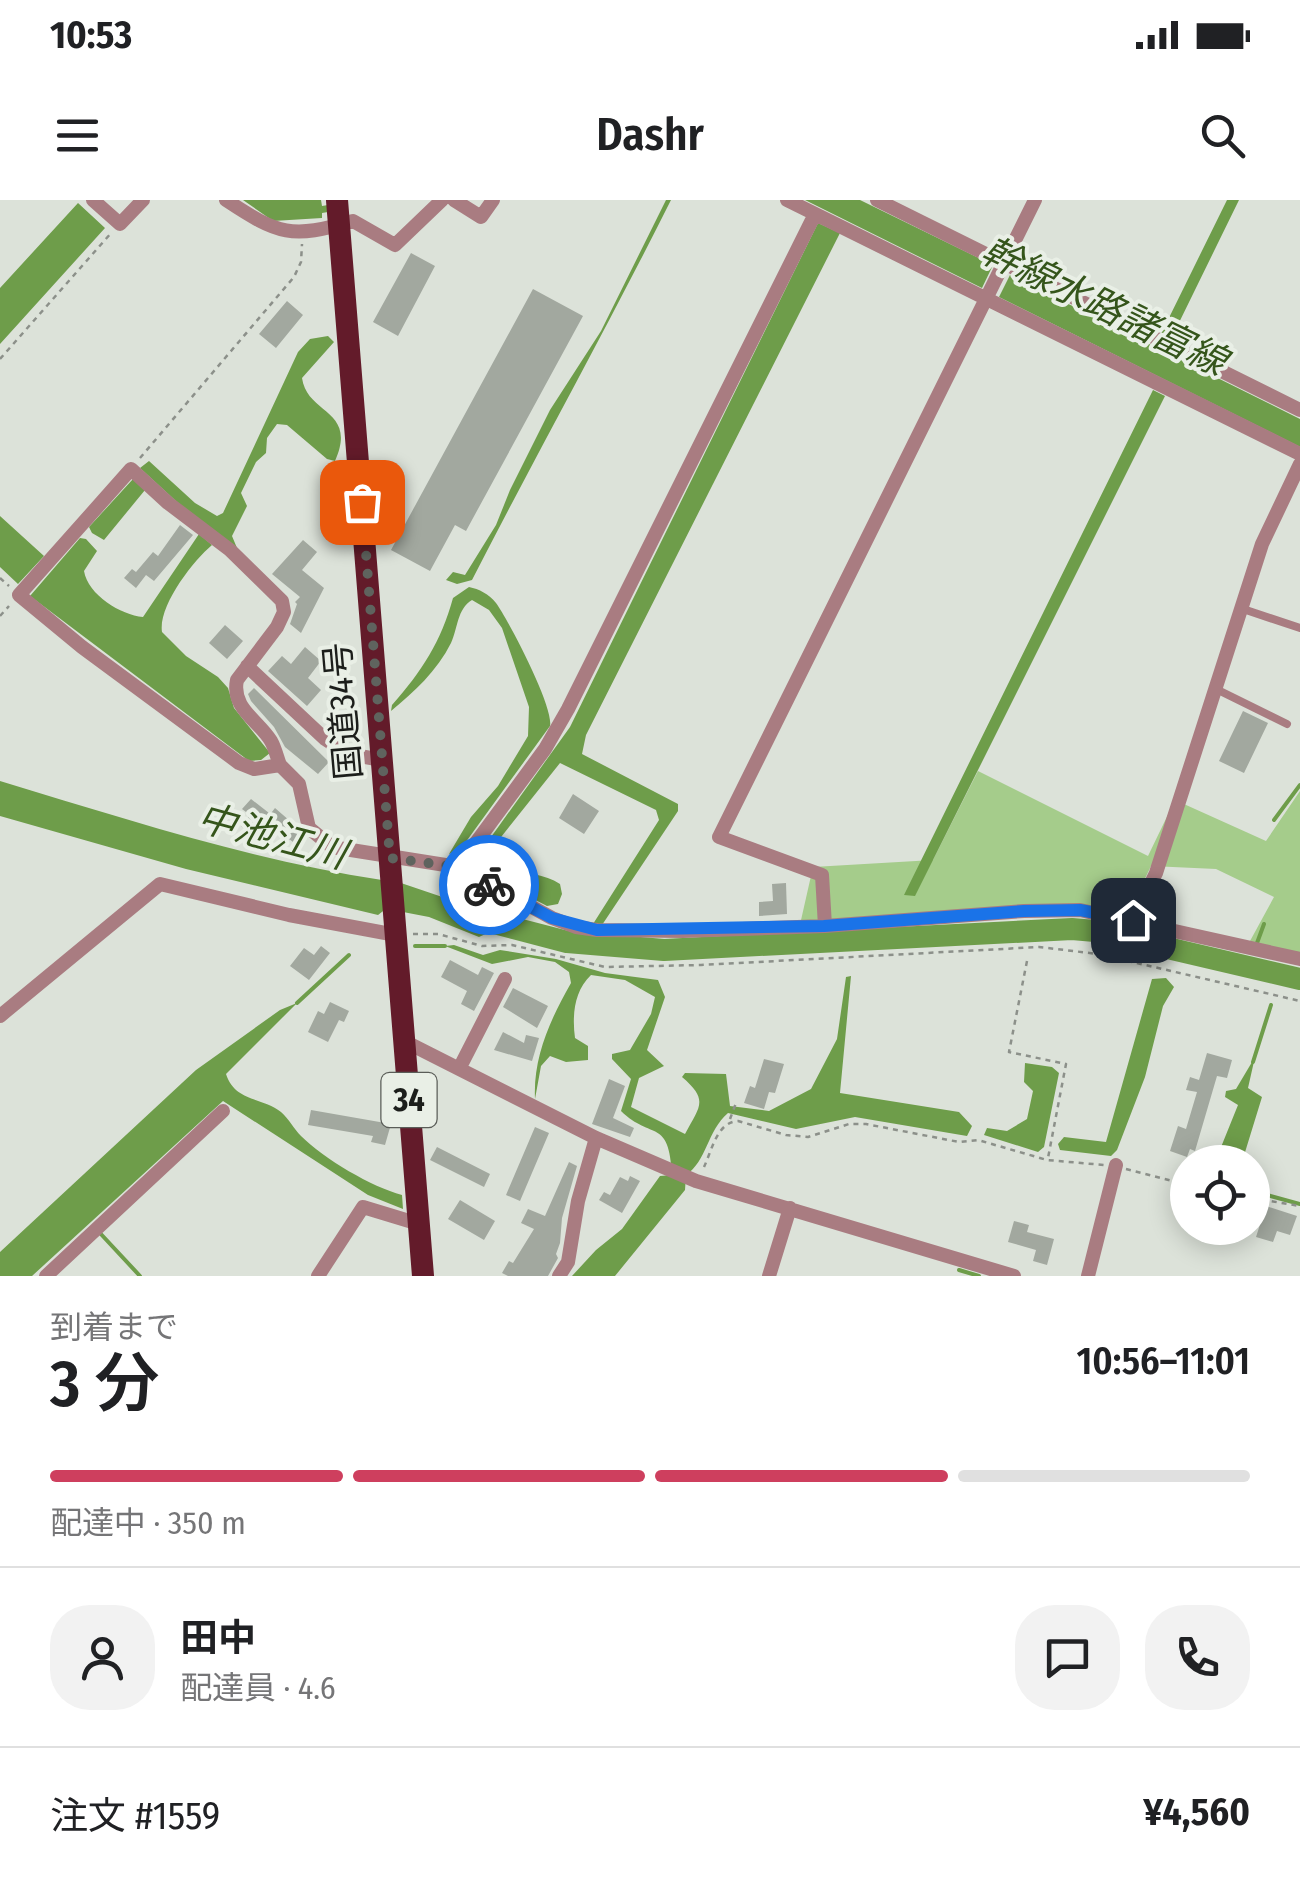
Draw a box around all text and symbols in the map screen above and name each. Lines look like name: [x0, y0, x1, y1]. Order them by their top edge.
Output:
text: 10:53: [50, 12, 132, 58]
icon: menu: [50, 108, 105, 163]
text: Dashr: [596, 108, 704, 162]
icon: search: [1195, 108, 1250, 163]
water label: 幹線水路諸富線: [974, 227, 1237, 387]
pin: [320, 460, 405, 545]
icon: bag: [335, 475, 390, 530]
street label: 国道34号: [316, 641, 370, 781]
water label: 中池江川: [193, 794, 355, 879]
courier: [439, 835, 539, 935]
icon: bike: [462, 858, 517, 913]
pin: [1091, 878, 1176, 963]
icon: home: [1106, 893, 1161, 948]
road number: 34: [382, 1073, 436, 1127]
map controls: [1170, 1145, 1270, 1245]
button: locate: [1170, 1145, 1270, 1245]
text: 到着まで: [50, 1308, 178, 1346]
text: 10:56–11:01: [1076, 1338, 1250, 1384]
text: 3 分: [50, 1345, 159, 1423]
text: 配達中 · 350 m: [50, 1504, 246, 1542]
button: person: [50, 1605, 155, 1710]
button: chat: [1015, 1605, 1120, 1710]
button: phone: [1145, 1605, 1250, 1710]
text: 田中: [180, 1615, 256, 1661]
text: 配達員 · 4.6: [180, 1669, 336, 1707]
text: ¥4,560: [1143, 1789, 1250, 1835]
text: 注文 #1559: [50, 1793, 220, 1839]

